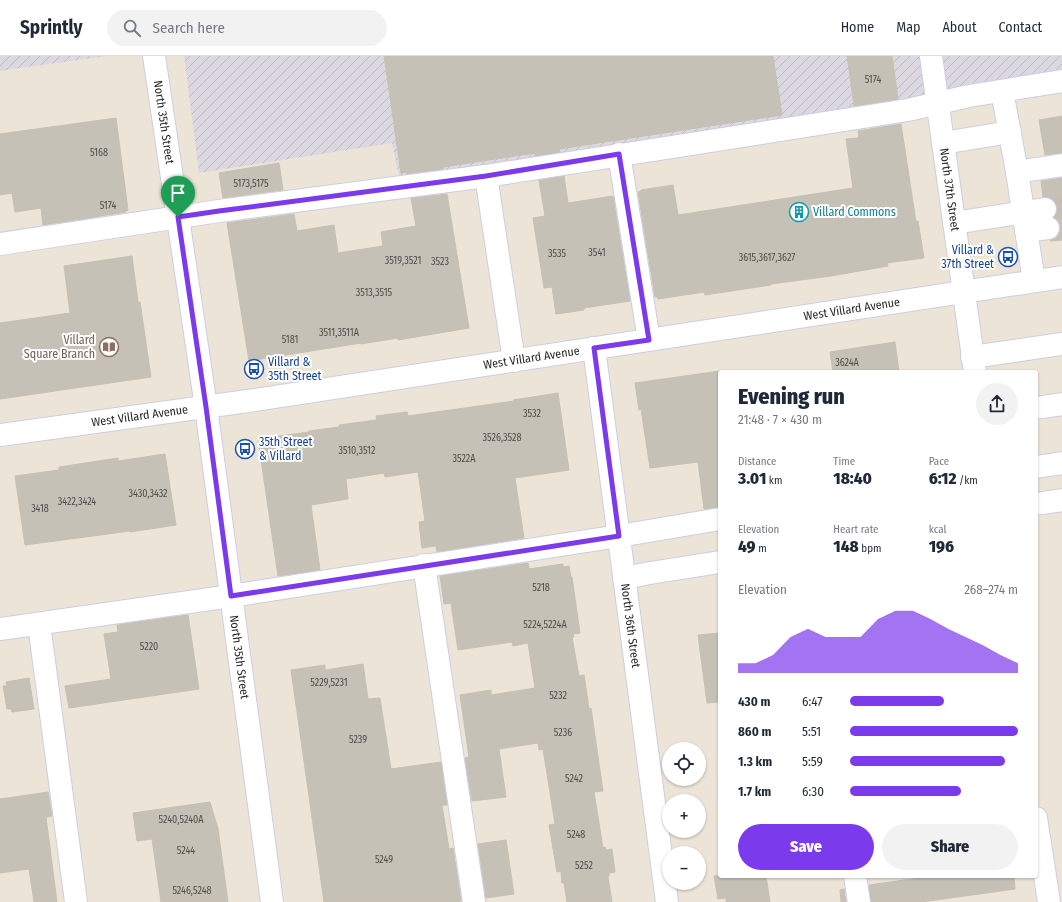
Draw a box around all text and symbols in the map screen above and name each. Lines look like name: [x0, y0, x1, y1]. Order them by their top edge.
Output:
search box: [107, 10, 387, 46]
text: Sprintly: [20, 16, 83, 39]
icon: search: [121, 17, 143, 39]
text: Search here: [153, 19, 225, 37]
text: Home: [841, 19, 874, 36]
text: Map: [896, 19, 920, 36]
text: About: [942, 19, 977, 36]
text: Contact: [999, 19, 1042, 36]
house number: 5174: [865, 74, 881, 86]
street label: North 35th Street: [151, 79, 177, 165]
house number: 5168: [90, 147, 108, 159]
street label: North 37th Street: [937, 147, 962, 232]
pin: [161, 176, 195, 217]
house number: 5173,5175: [233, 178, 269, 190]
icon: arrive: [167, 182, 189, 204]
house number: 5174: [100, 200, 116, 212]
building icon: Villard Commons: [788, 201, 810, 223]
place label: Villard Commons: [813, 205, 896, 219]
place label: Villard & 37th Street: [941, 243, 994, 271]
bus stop icon: Villard & 37th Street: [997, 246, 1019, 268]
house number: 3541: [588, 247, 606, 259]
house number: 3535: [548, 248, 566, 260]
house number: 3615,3617,3627: [739, 252, 795, 264]
house number: 3519,3521: [385, 255, 421, 267]
house number: 3523: [431, 256, 449, 268]
house number: 3513,3515: [356, 287, 393, 299]
street label: West Villard Avenue: [803, 295, 901, 323]
house number: 3511,3511A: [319, 327, 360, 339]
place label: Villard Square Branch: [24, 333, 95, 361]
house number: 5181: [282, 334, 298, 346]
library icon: Villard Square Branch: [98, 336, 120, 358]
street label: West Villard Avenue: [482, 344, 581, 372]
place label: Villard & 35th Street: [268, 355, 321, 383]
house number: 3624A: [835, 357, 860, 369]
bus stop icon: Villard & 35th Street: [243, 358, 265, 380]
text: Evening run: [738, 383, 845, 410]
button: share: [976, 383, 1018, 425]
street label: West Villard Avenue: [91, 402, 189, 429]
house number: 3532: [523, 408, 542, 420]
text: 21:48 · 7 × 430 m: [738, 412, 822, 427]
house number: 3526,3528: [483, 432, 521, 444]
place label: 35th Street & Villard: [259, 435, 312, 463]
bus stop icon: 35th Street & Villard: [234, 438, 256, 460]
house number: 3510,3512: [339, 445, 376, 457]
house number: 3522A: [452, 453, 476, 465]
text: Distance: [738, 455, 777, 468]
text: Time: [833, 455, 855, 468]
text: Pace: [929, 455, 949, 468]
text: 3.01: [738, 468, 766, 489]
text: 18:40: [833, 468, 872, 489]
text: 6:12: [929, 468, 956, 489]
text: km: [766, 474, 782, 487]
text: /km: [956, 474, 978, 487]
house number: 3430,3432: [128, 488, 168, 500]
house number: 3422,3424: [58, 496, 96, 508]
house number: 3418: [31, 503, 49, 515]
text: Elevation: [738, 523, 779, 536]
text: Heart rate: [833, 523, 879, 536]
text: kcal: [929, 523, 946, 536]
text: 49: [738, 536, 756, 557]
text: 148: [833, 536, 859, 557]
text: 196: [929, 536, 954, 557]
text: m: [756, 542, 767, 555]
text: bpm: [859, 542, 881, 555]
house number: 5218: [532, 582, 550, 594]
text: Elevation: [738, 582, 787, 597]
text: 268–274 m: [964, 582, 1018, 597]
street label: North 36th Street: [618, 583, 643, 669]
street label: North 35th Street: [227, 614, 252, 700]
house number: 5224,5224A: [523, 619, 567, 631]
house number: 5220: [140, 641, 158, 653]
house number: 5229,5231: [310, 677, 348, 689]
house number: 5232: [549, 690, 567, 702]
text: 430 m: [738, 694, 770, 709]
text: 6:47: [802, 694, 822, 709]
text: 860 m: [738, 724, 771, 739]
text: 5:51: [802, 724, 821, 739]
house number: 5236: [554, 727, 572, 739]
house number: 5239: [349, 734, 367, 746]
map controls: [662, 742, 706, 890]
button: locate: [662, 742, 706, 786]
text: 1.3 km: [738, 754, 772, 769]
text: 5:59: [802, 754, 823, 769]
house number: 5242: [565, 773, 583, 785]
text: 1.7 km: [738, 784, 771, 799]
text: 6:30: [802, 784, 824, 799]
button: +: [662, 794, 706, 838]
house number: 5240,5240A: [159, 814, 204, 826]
button: Save: [738, 824, 874, 870]
button: Share: [882, 824, 1018, 870]
house number: 5248: [567, 829, 585, 841]
house number: 5244: [177, 845, 195, 857]
button: −: [662, 846, 706, 890]
house number: 5249: [375, 854, 393, 866]
house number: 5252: [575, 860, 593, 872]
house number: 5246,5248: [172, 885, 212, 897]

